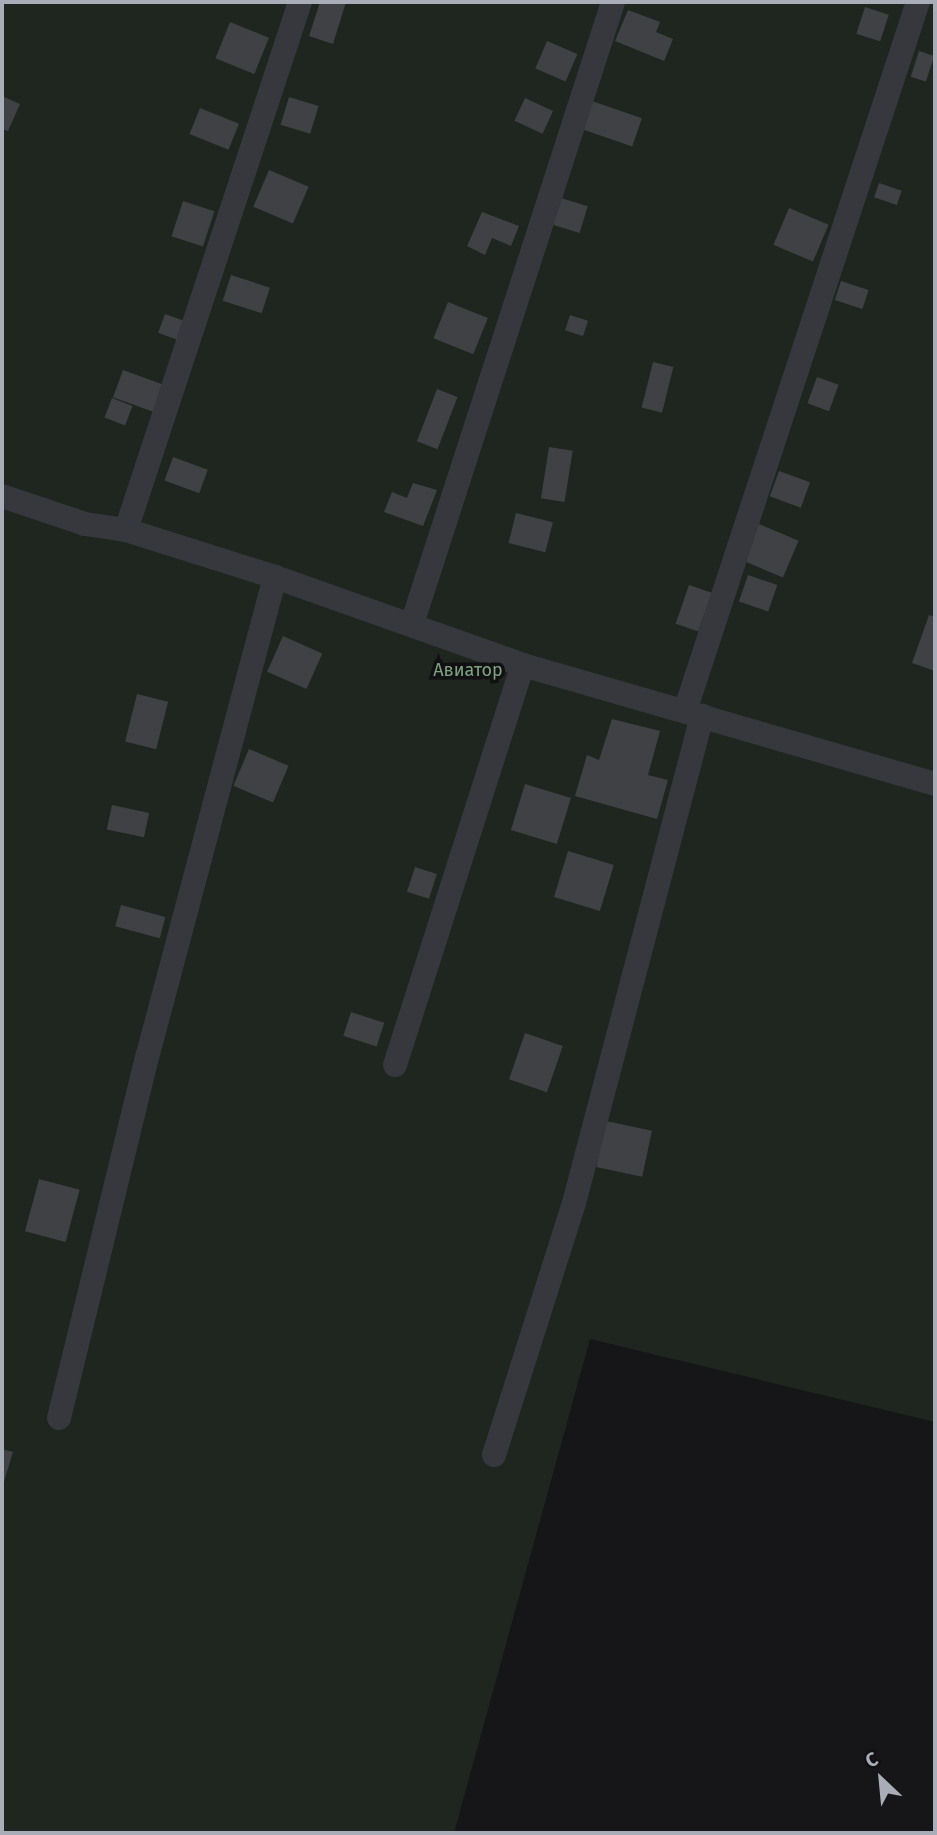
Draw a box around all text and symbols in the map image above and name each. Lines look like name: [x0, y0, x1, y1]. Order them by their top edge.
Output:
park label: Авиатор: [433, 659, 503, 681]
north arrow: [846, 1744, 916, 1814]
text: С: [862, 1747, 882, 1772]

